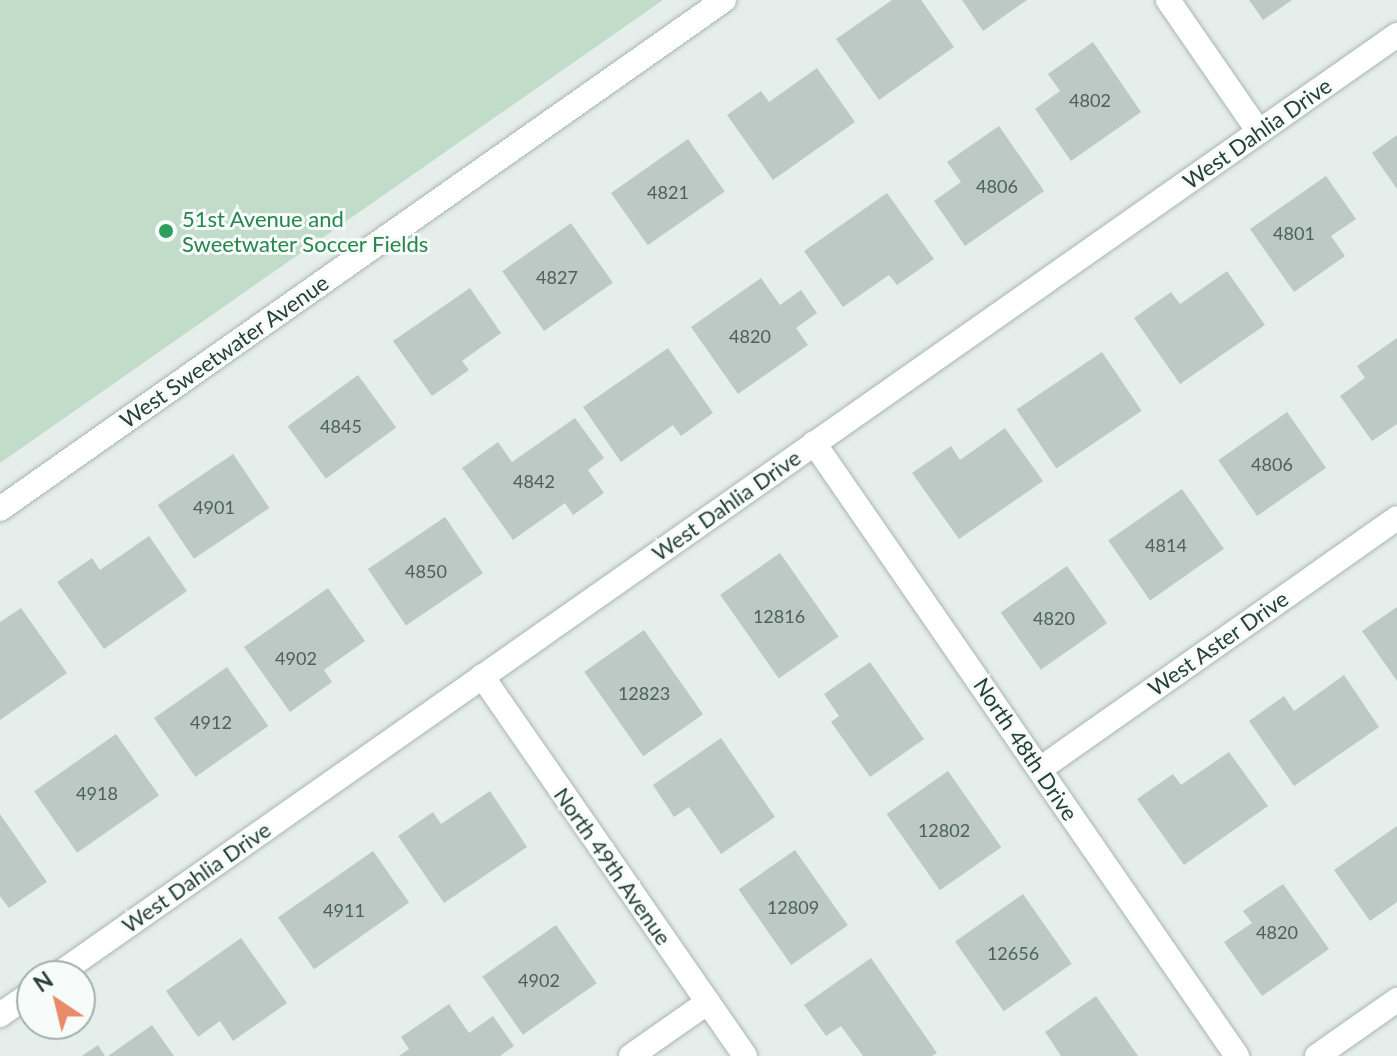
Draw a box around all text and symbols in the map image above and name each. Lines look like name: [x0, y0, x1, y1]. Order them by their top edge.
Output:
street label: West Dahlia Drive: [1178, 72, 1336, 194]
house number: 4802: [1069, 89, 1111, 111]
house number: 4806: [976, 175, 1018, 197]
house number: 4821: [647, 181, 689, 203]
place label: 51st Avenue and Sweetwater Soccer Fields: [182, 205, 429, 256]
marker: 51st Avenue and Sweetwater Soccer Fields: [157, 222, 175, 240]
house number: 4801: [1273, 222, 1315, 244]
house number: 4827: [536, 266, 578, 288]
street label: West Sweetwater Avenue: [114, 269, 334, 433]
house number: 4820: [729, 325, 771, 347]
house number: 4845: [320, 415, 362, 437]
street label: West Dahlia Drive: [647, 444, 805, 566]
house number: 4806: [1251, 453, 1293, 475]
house number: 4842: [513, 470, 555, 492]
house number: 4901: [193, 496, 235, 518]
house number: 4814: [1145, 534, 1187, 556]
house number: 4850: [405, 560, 447, 582]
street label: West Aster Drive: [1142, 585, 1294, 701]
house number: 12816: [753, 605, 805, 627]
house number: 4820: [1033, 607, 1075, 629]
house number: 4902: [275, 647, 317, 669]
street label: North 48th Drive: [969, 673, 1083, 825]
house number: 12823: [618, 682, 670, 704]
house number: 4912: [190, 711, 232, 733]
house number: 4918: [76, 782, 118, 804]
street label: North 49th Avenue: [549, 782, 677, 950]
street label: West Dahlia Drive: [117, 816, 275, 938]
house number: 12802: [918, 819, 970, 841]
house number: 12809: [767, 896, 819, 918]
house number: 4911: [323, 899, 365, 921]
house number: 4820: [1256, 921, 1298, 943]
house number: 12656: [987, 942, 1039, 964]
north arrow: [16, 960, 96, 1040]
text: N: [28, 966, 58, 997]
house number: 4902: [518, 969, 560, 991]

